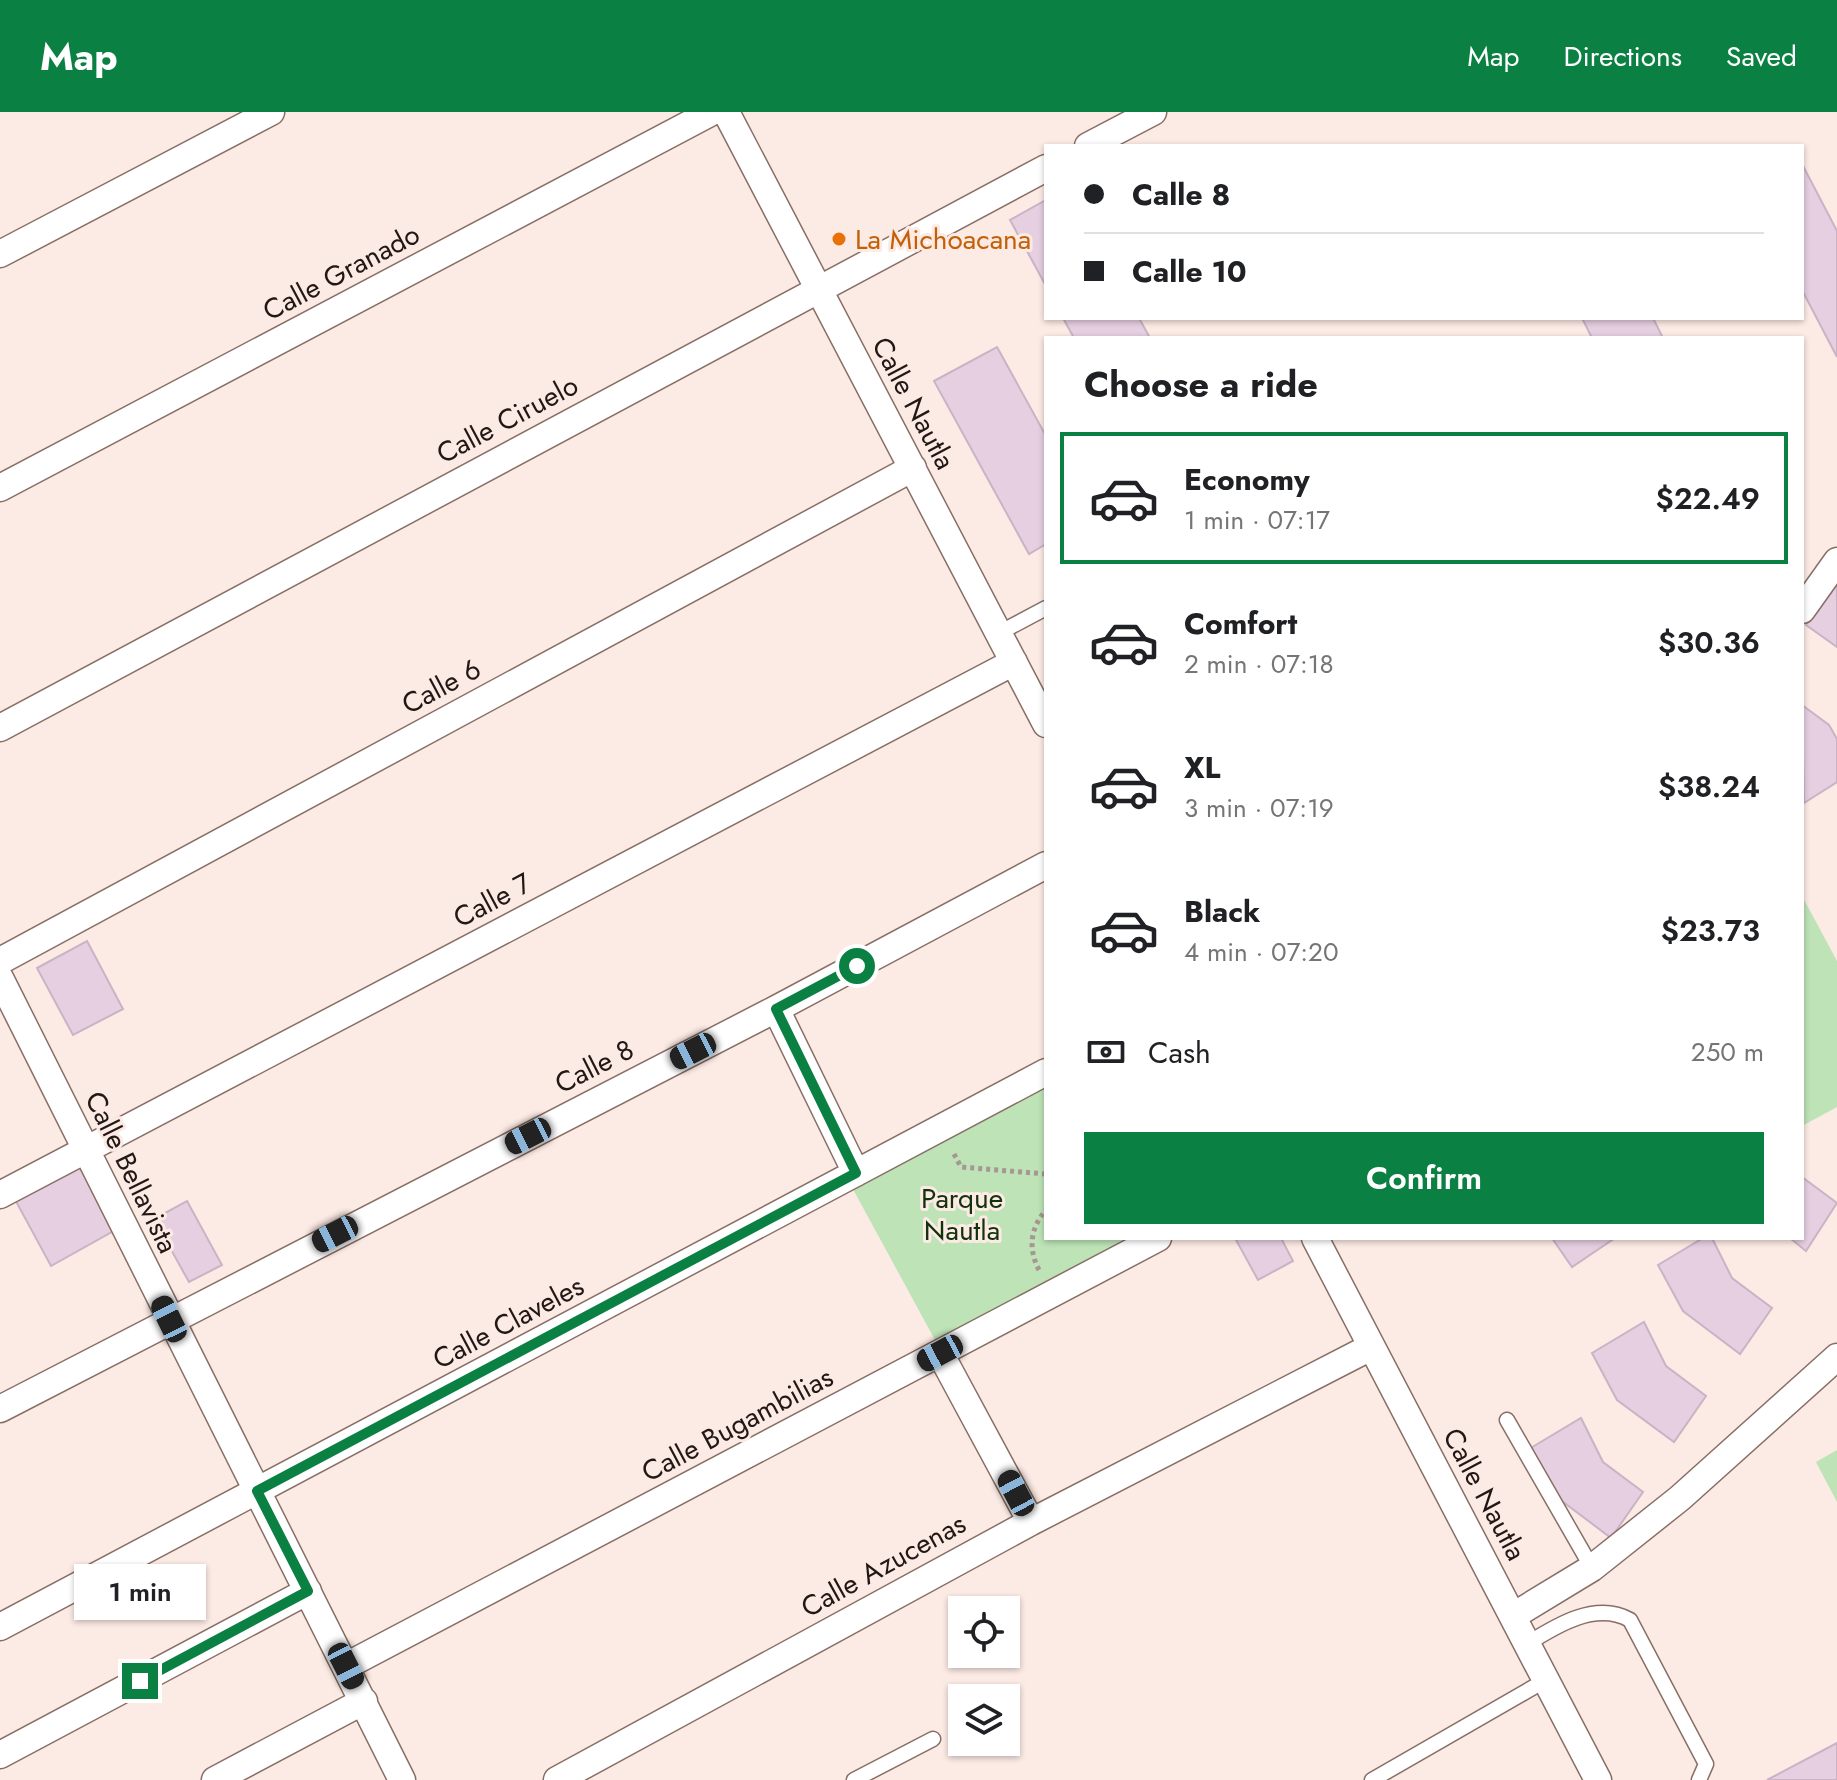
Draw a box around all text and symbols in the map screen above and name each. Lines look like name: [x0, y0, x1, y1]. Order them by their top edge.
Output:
text: Map: [40, 29, 118, 84]
text: Map: [1467, 36, 1519, 77]
text: Directions: [1563, 36, 1682, 77]
text: Saved: [1726, 36, 1797, 77]
text: Calle 8: [1132, 173, 1230, 216]
street label: Calle Granado: [255, 214, 427, 331]
place label: La Michoacana: [855, 219, 1031, 260]
marker: La Michoacana: [830, 230, 848, 248]
text: Calle 10: [1132, 250, 1247, 293]
street label: Calle Nautla: [861, 330, 966, 477]
text: Choose a ride: [1084, 358, 1318, 410]
street label: Calle Ciruelo: [429, 365, 585, 474]
text: Economy: [1184, 458, 1310, 501]
icon: car: [1088, 462, 1160, 534]
text: $22.49: [1655, 477, 1760, 520]
text: 1 min · 07:17: [1184, 501, 1330, 539]
text: Comfort: [1184, 602, 1297, 645]
icon: car: [1088, 606, 1160, 678]
text: $30.36: [1658, 621, 1760, 664]
text: 2 min · 07:18: [1184, 645, 1334, 683]
street label: Calle 6: [394, 649, 488, 724]
text: XL: [1184, 746, 1220, 789]
icon: car: [1088, 750, 1160, 822]
text: $38.24: [1658, 765, 1760, 808]
text: 3 min · 07:19: [1184, 789, 1334, 827]
street label: Calle 7: [446, 863, 539, 938]
text: Black: [1184, 890, 1260, 933]
icon: car: [1088, 894, 1160, 966]
text: $23.73: [1661, 909, 1760, 952]
text: 4 min · 07:20: [1184, 933, 1339, 971]
route start: [839, 948, 875, 984]
street label: Calle 8: [548, 1029, 641, 1104]
car: [666, 1029, 720, 1073]
icon: cash: [1084, 1030, 1128, 1074]
text: Cash: [1148, 1031, 1211, 1074]
text: 250 m: [1691, 1033, 1764, 1071]
street label: Calle Bellavista: [75, 1084, 188, 1260]
car: [501, 1114, 555, 1158]
button: Confirm: [1084, 1132, 1764, 1224]
park label: Parque Nautla: [921, 1178, 1003, 1251]
car: [308, 1212, 362, 1256]
street label: Calle Claveles: [425, 1265, 591, 1379]
car: [148, 1292, 190, 1346]
car: [913, 1331, 967, 1375]
street label: Calle Bugambilias: [634, 1357, 840, 1492]
street label: Calle Nautla: [1432, 1421, 1537, 1568]
car: [994, 1466, 1038, 1520]
street label: Calle Azucenas: [793, 1503, 973, 1628]
callout: 1 min: [74, 1565, 206, 1621]
text: 1 min: [108, 1573, 172, 1611]
map controls: [948, 1596, 1020, 1756]
button: locate: [948, 1596, 1020, 1668]
car: [324, 1639, 368, 1693]
route end: [122, 1663, 158, 1699]
button: layers: [948, 1684, 1020, 1756]

